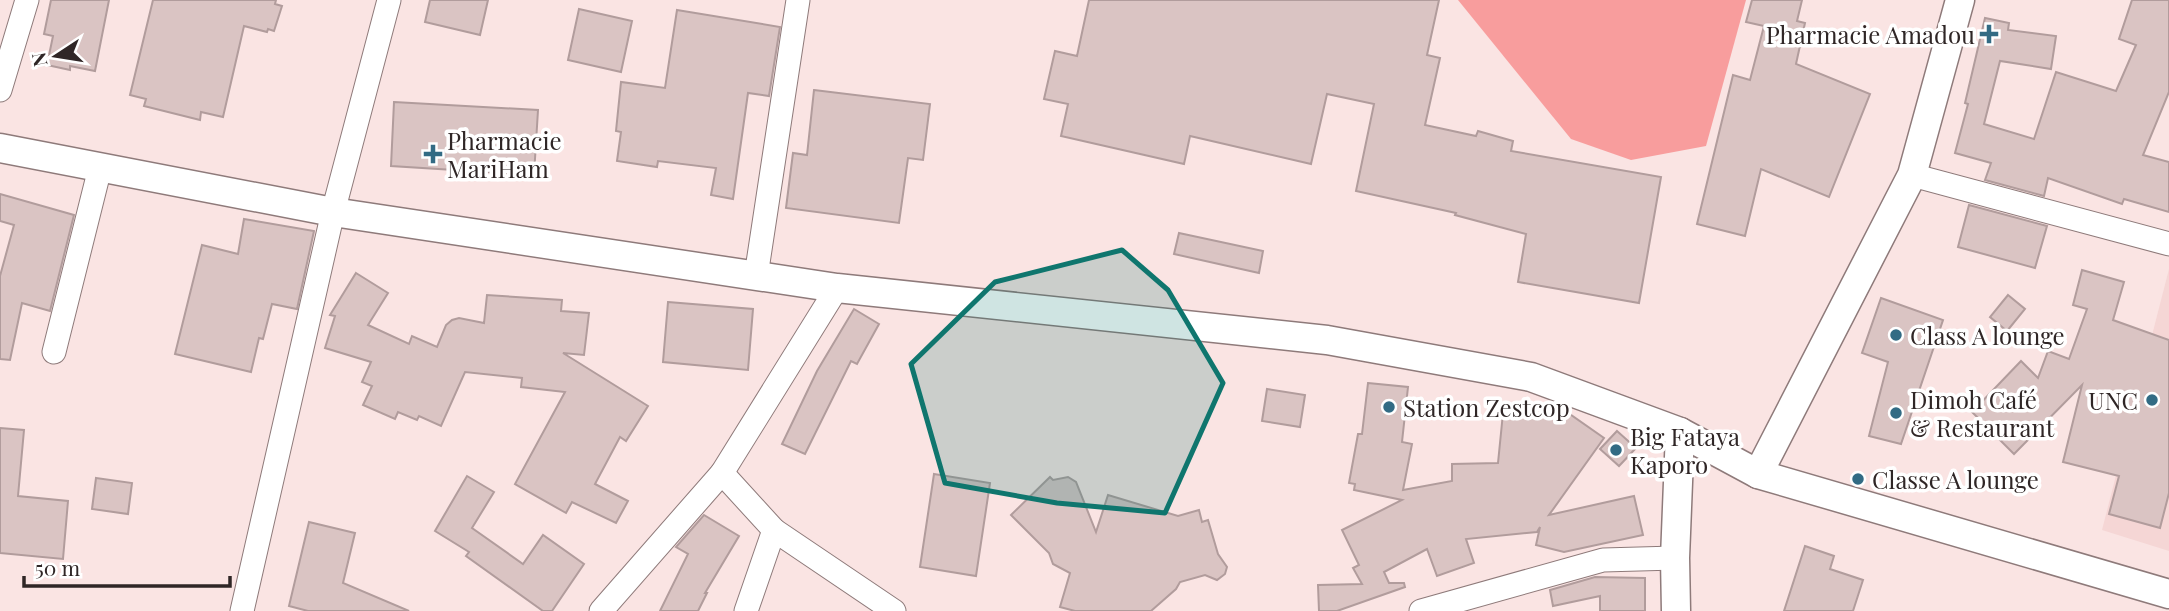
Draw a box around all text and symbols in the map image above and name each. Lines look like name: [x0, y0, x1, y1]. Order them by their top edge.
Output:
place label: Pharmacie Amadou: [1766, 18, 1975, 50]
north arrow: [21, 21, 91, 91]
marker: Pharmacie Amadou: [1981, 26, 1997, 42]
text: N: [24, 50, 53, 69]
place label: Pharmacie MariHam: [447, 124, 562, 184]
marker: Pharmacie MariHam: [425, 146, 441, 162]
place label: Class A lounge: [1910, 319, 2065, 351]
marker: Class A lounge: [1888, 327, 1904, 343]
place label: Dimoh Café & Restaurant: [1910, 383, 2055, 443]
place label: UNC: [2088, 384, 2138, 416]
place label: Station Zestcop: [1403, 391, 1570, 423]
marker: UNC: [2144, 392, 2160, 408]
marker: Station Zestcop: [1381, 399, 1397, 415]
marker: Dimoh Café & Restaurant: [1888, 405, 1904, 421]
place label: Big Fataya Kaporo: [1630, 420, 1740, 480]
marker: Big Fataya Kaporo: [1608, 442, 1624, 458]
place label: Classe A lounge: [1872, 463, 2039, 495]
marker: Classe A lounge: [1850, 471, 1866, 487]
scale bar: [24, 544, 231, 588]
text: 50 m: [35, 553, 81, 581]

